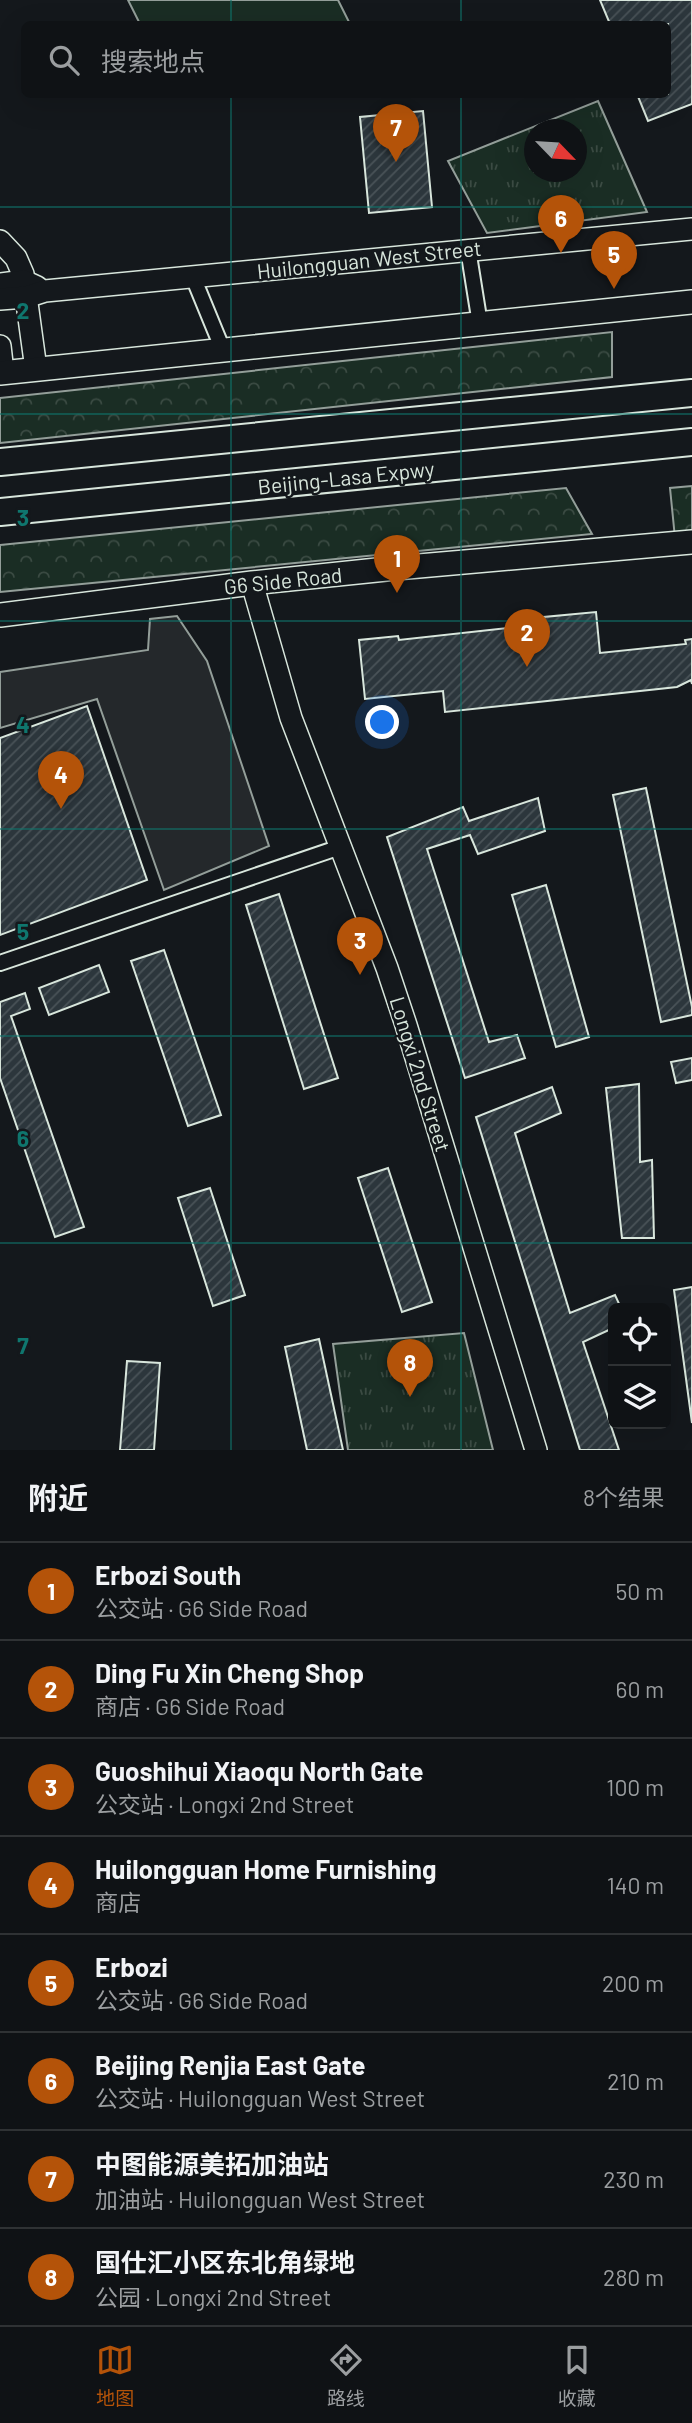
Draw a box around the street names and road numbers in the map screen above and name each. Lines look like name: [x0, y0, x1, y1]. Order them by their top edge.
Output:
street label: Huilongguan West Street: [256, 235, 482, 283]
street label: Beijing-Lasa Expwy: [256, 455, 436, 499]
street label: G6 Side Road: [223, 561, 343, 599]
street label: Longxi 2nd Street: [386, 993, 456, 1155]

